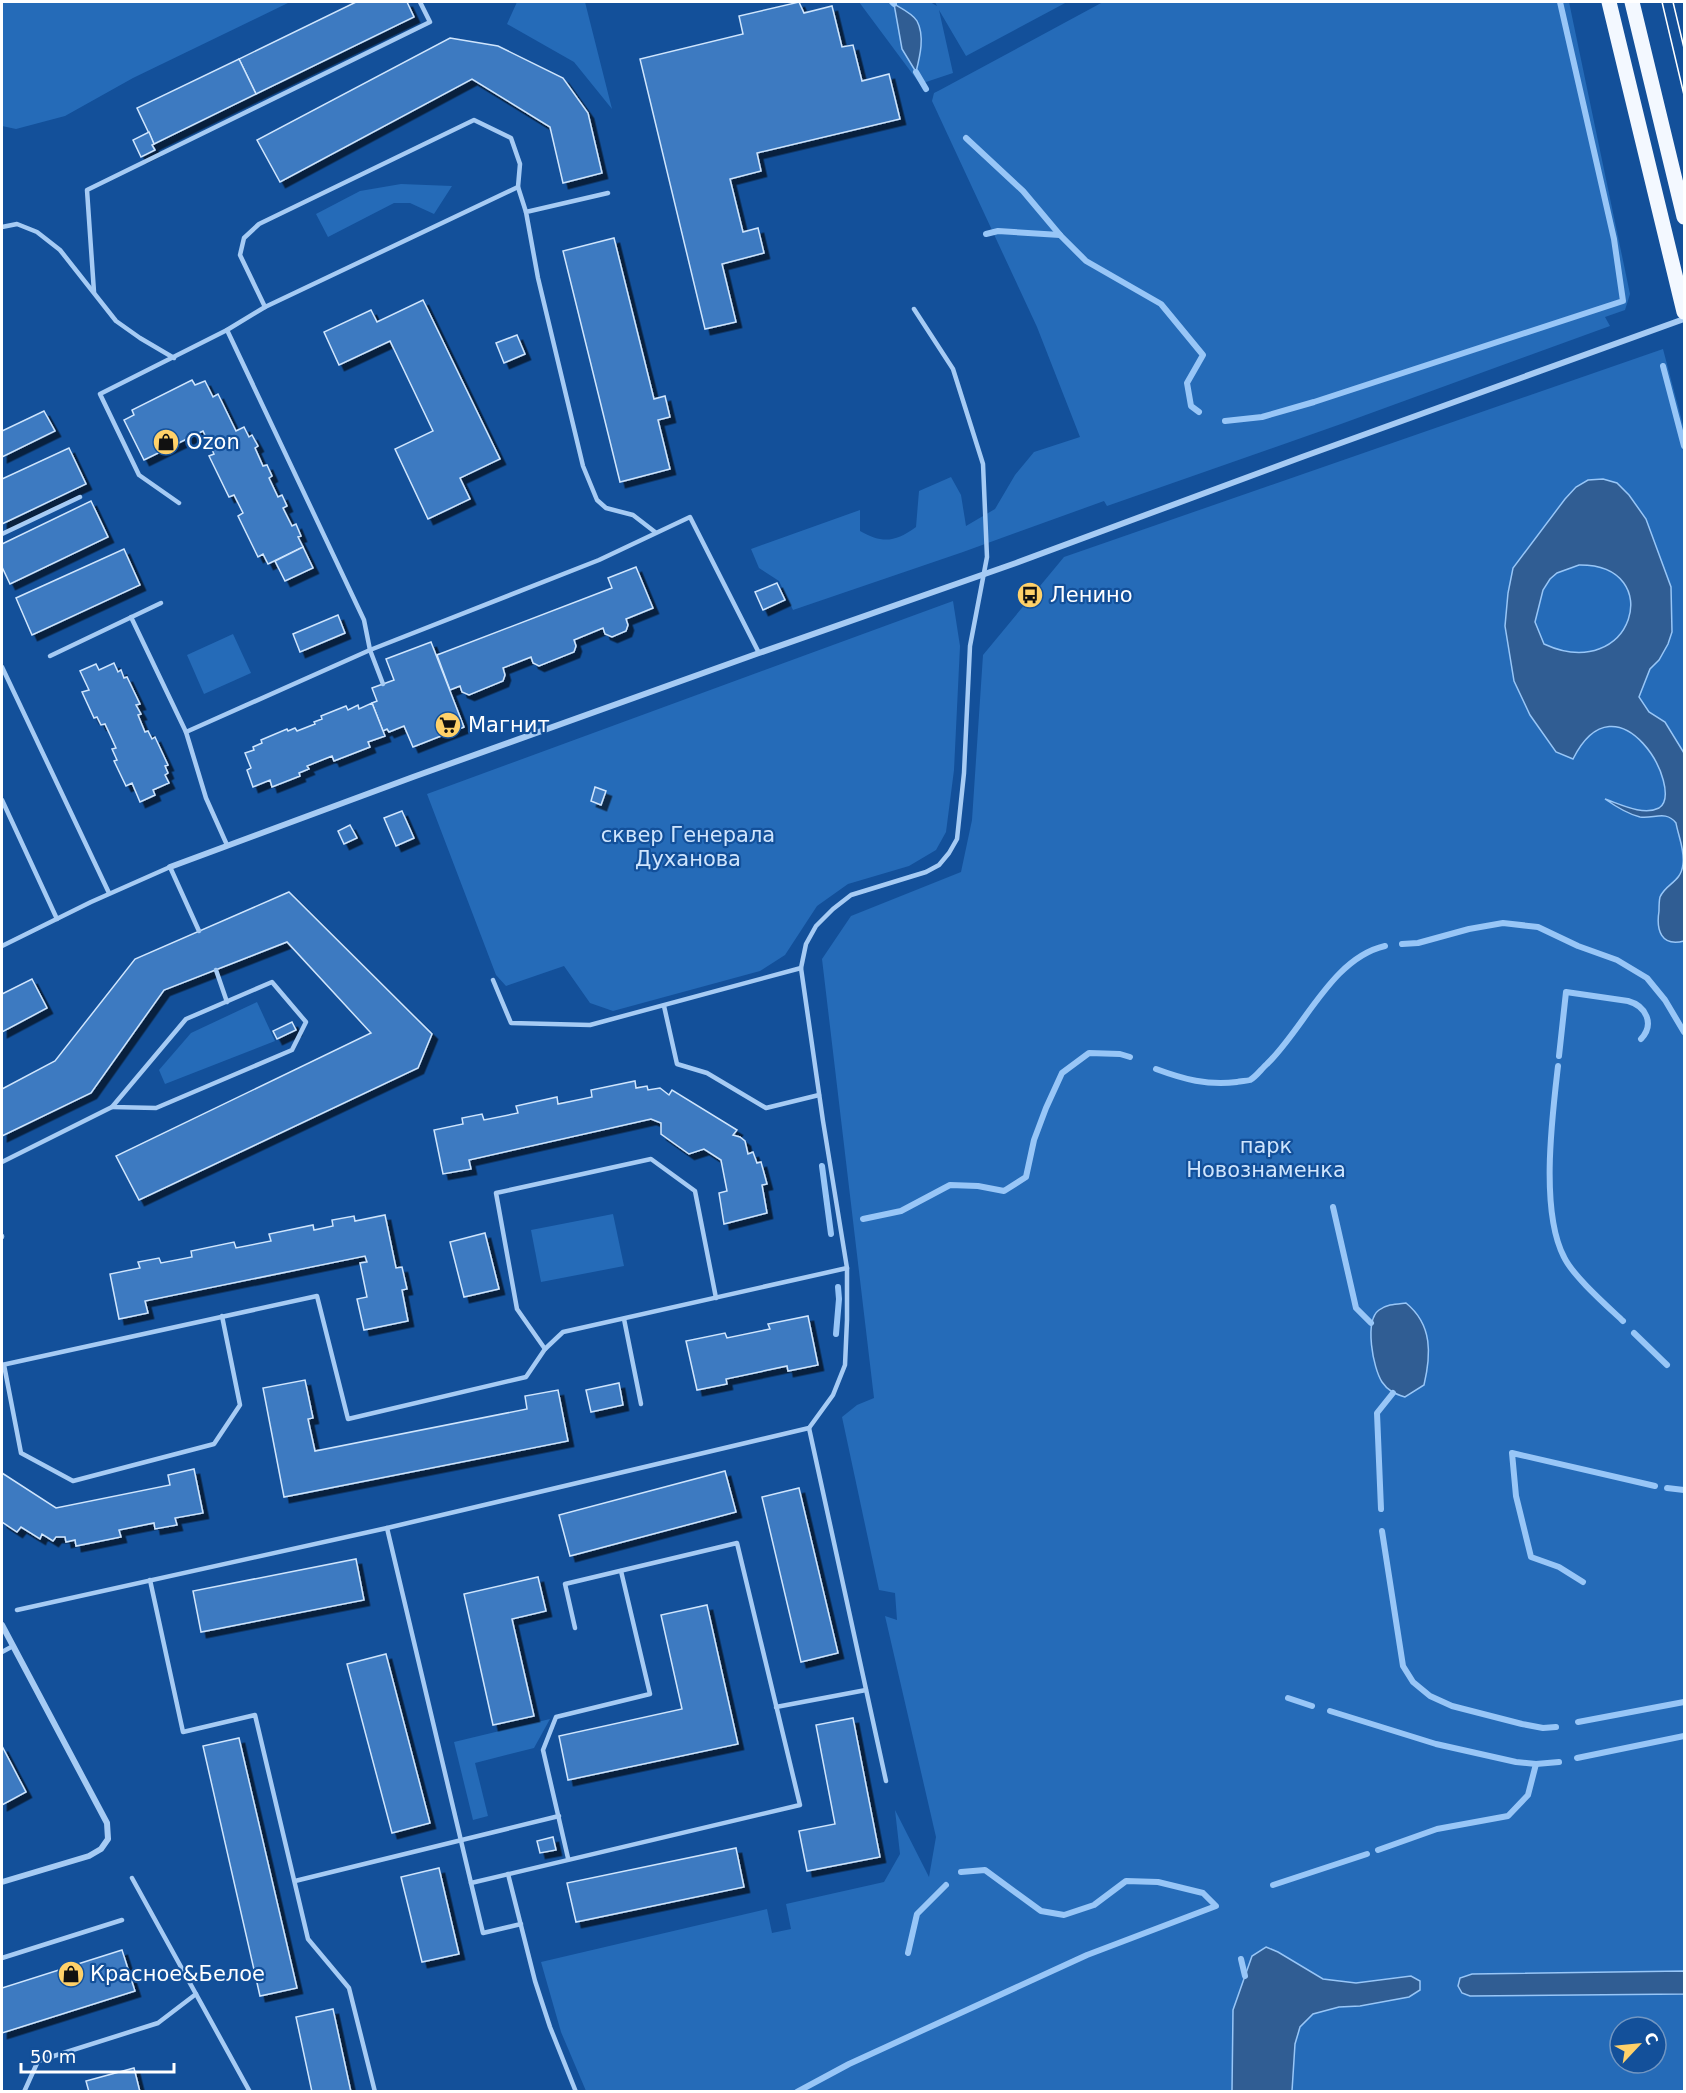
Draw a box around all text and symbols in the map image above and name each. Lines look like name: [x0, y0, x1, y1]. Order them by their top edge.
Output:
shop icon: Ozon: [151, 427, 181, 457]
place label: Ozon: [186, 430, 240, 454]
bus stop icon: Ленино: [1015, 580, 1045, 610]
place label: Ленино: [1050, 583, 1133, 607]
supermarket icon: Магнит: [433, 710, 463, 740]
place label: Магнит: [468, 713, 550, 737]
park label: сквер Генерала Духанова: [601, 823, 775, 871]
park label: парк Новознаменка: [1186, 1134, 1346, 1182]
shop icon: Красное&Белое: [56, 1959, 86, 1989]
place label: Красное&Белое: [90, 1962, 265, 1986]
north arrow: [1608, 2015, 1668, 2075]
text: С: [1640, 2029, 1662, 2048]
scale bar: [21, 2036, 174, 2074]
text: 50 m: [30, 2046, 76, 2067]

